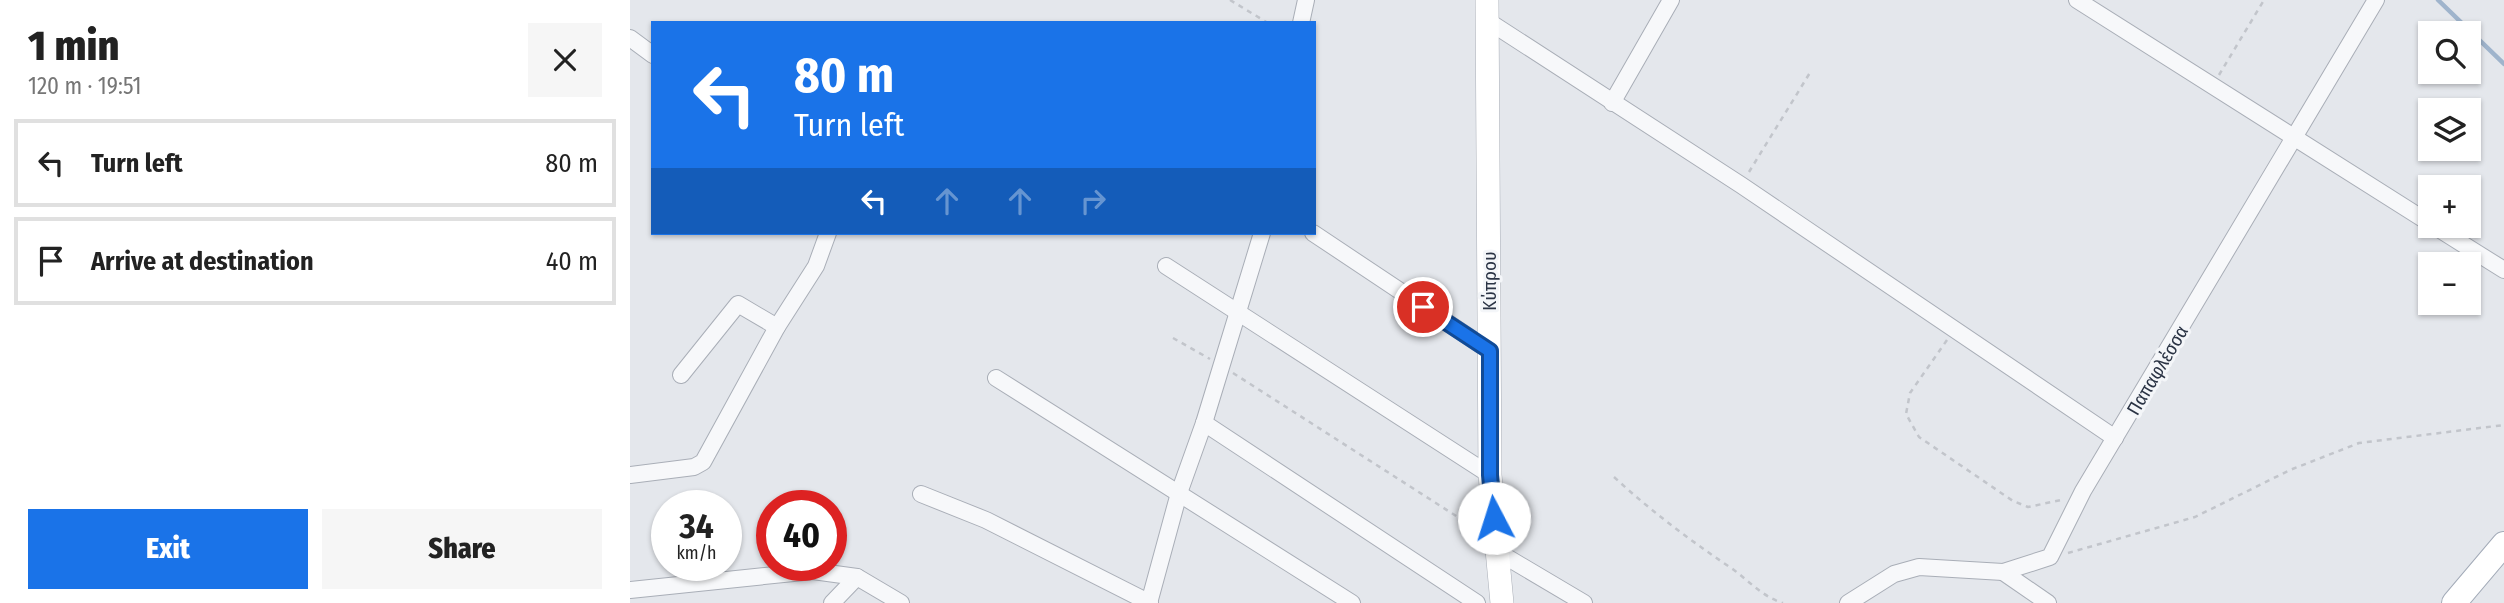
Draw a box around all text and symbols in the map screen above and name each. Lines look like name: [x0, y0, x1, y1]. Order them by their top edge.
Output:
text: 1 min: [28, 21, 119, 71]
map controls: [2418, 21, 2481, 315]
button: search: [2418, 21, 2481, 84]
button: close: [528, 23, 602, 97]
text: 80 m: [794, 46, 894, 105]
icon: left: [679, 49, 770, 140]
text: 120 m · 19:51: [28, 72, 141, 100]
button: layers: [2418, 98, 2481, 161]
text: Turn left: [794, 106, 904, 144]
icon: left: [32, 144, 70, 182]
text: Turn left: [91, 148, 183, 179]
text: 80 m: [545, 148, 598, 179]
button: +: [2418, 175, 2481, 238]
icon: left: [855, 182, 893, 220]
icon: ahead: [928, 182, 966, 220]
icon: ahead: [1001, 182, 1039, 220]
icon: right: [1074, 182, 1112, 220]
icon: arrive: [32, 242, 70, 280]
text: Arrive at destination: [91, 246, 314, 277]
text: 40 m: [546, 246, 598, 277]
street label: Κύπρου: [1478, 251, 1501, 311]
button: −: [2418, 252, 2481, 315]
pin: [1393, 277, 1453, 337]
icon: arrive: [1404, 288, 1442, 326]
street label: Παπαφλέσσα: [2122, 321, 2193, 419]
position arrow: [1457, 481, 1531, 555]
speed limit sign: 40: [756, 490, 847, 581]
text: 34: [679, 505, 714, 547]
button: Exit: [28, 509, 308, 589]
button: Share: [322, 509, 602, 589]
text: km/h: [676, 542, 717, 564]

